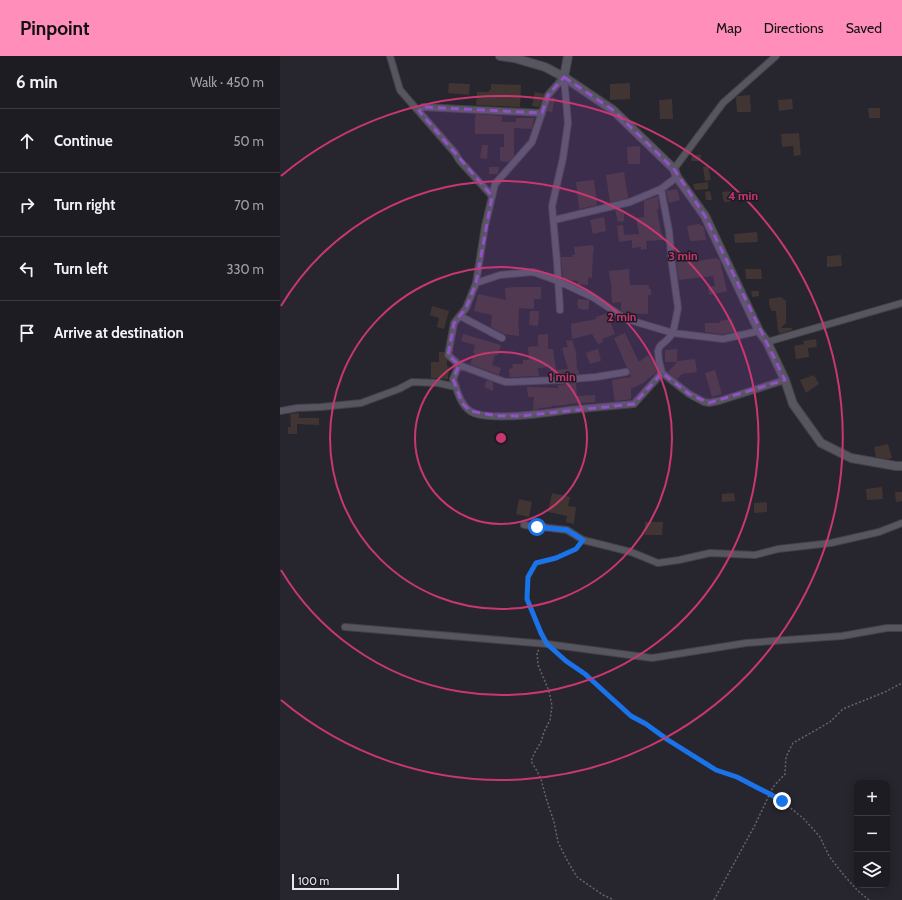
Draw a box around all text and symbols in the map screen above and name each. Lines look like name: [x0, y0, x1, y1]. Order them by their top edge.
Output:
text: Pinpoint: [20, 17, 89, 40]
text: Map: [716, 19, 742, 37]
text: Directions: [764, 19, 824, 37]
text: Saved: [846, 19, 882, 37]
text: 6 min: [16, 72, 58, 92]
text: Walk · 450 m: [190, 74, 264, 90]
icon: ahead: [16, 130, 38, 152]
text: Continue: [54, 132, 113, 150]
text: 50 m: [234, 133, 264, 149]
text: 4 min: [728, 188, 758, 203]
icon: right: [16, 194, 38, 216]
text: Turn right: [54, 196, 115, 214]
text: 70 m: [234, 197, 264, 213]
text: 3 min: [668, 248, 698, 263]
icon: left: [16, 258, 38, 280]
text: Turn left: [54, 260, 108, 278]
text: 330 m: [227, 261, 264, 277]
text: 2 min: [608, 309, 636, 324]
icon: arrive: [16, 322, 38, 344]
text: Arrive at destination: [54, 324, 184, 342]
text: 1 min: [548, 369, 576, 384]
centre of rings: [494, 431, 508, 445]
route start: [528, 518, 546, 536]
map controls: [854, 780, 890, 888]
button: +: [854, 780, 890, 816]
route end: [773, 792, 791, 810]
button: −: [854, 816, 890, 852]
button: layers: [854, 852, 890, 888]
scale bar: [292, 872, 399, 891]
text: 100 m: [298, 874, 329, 888]

